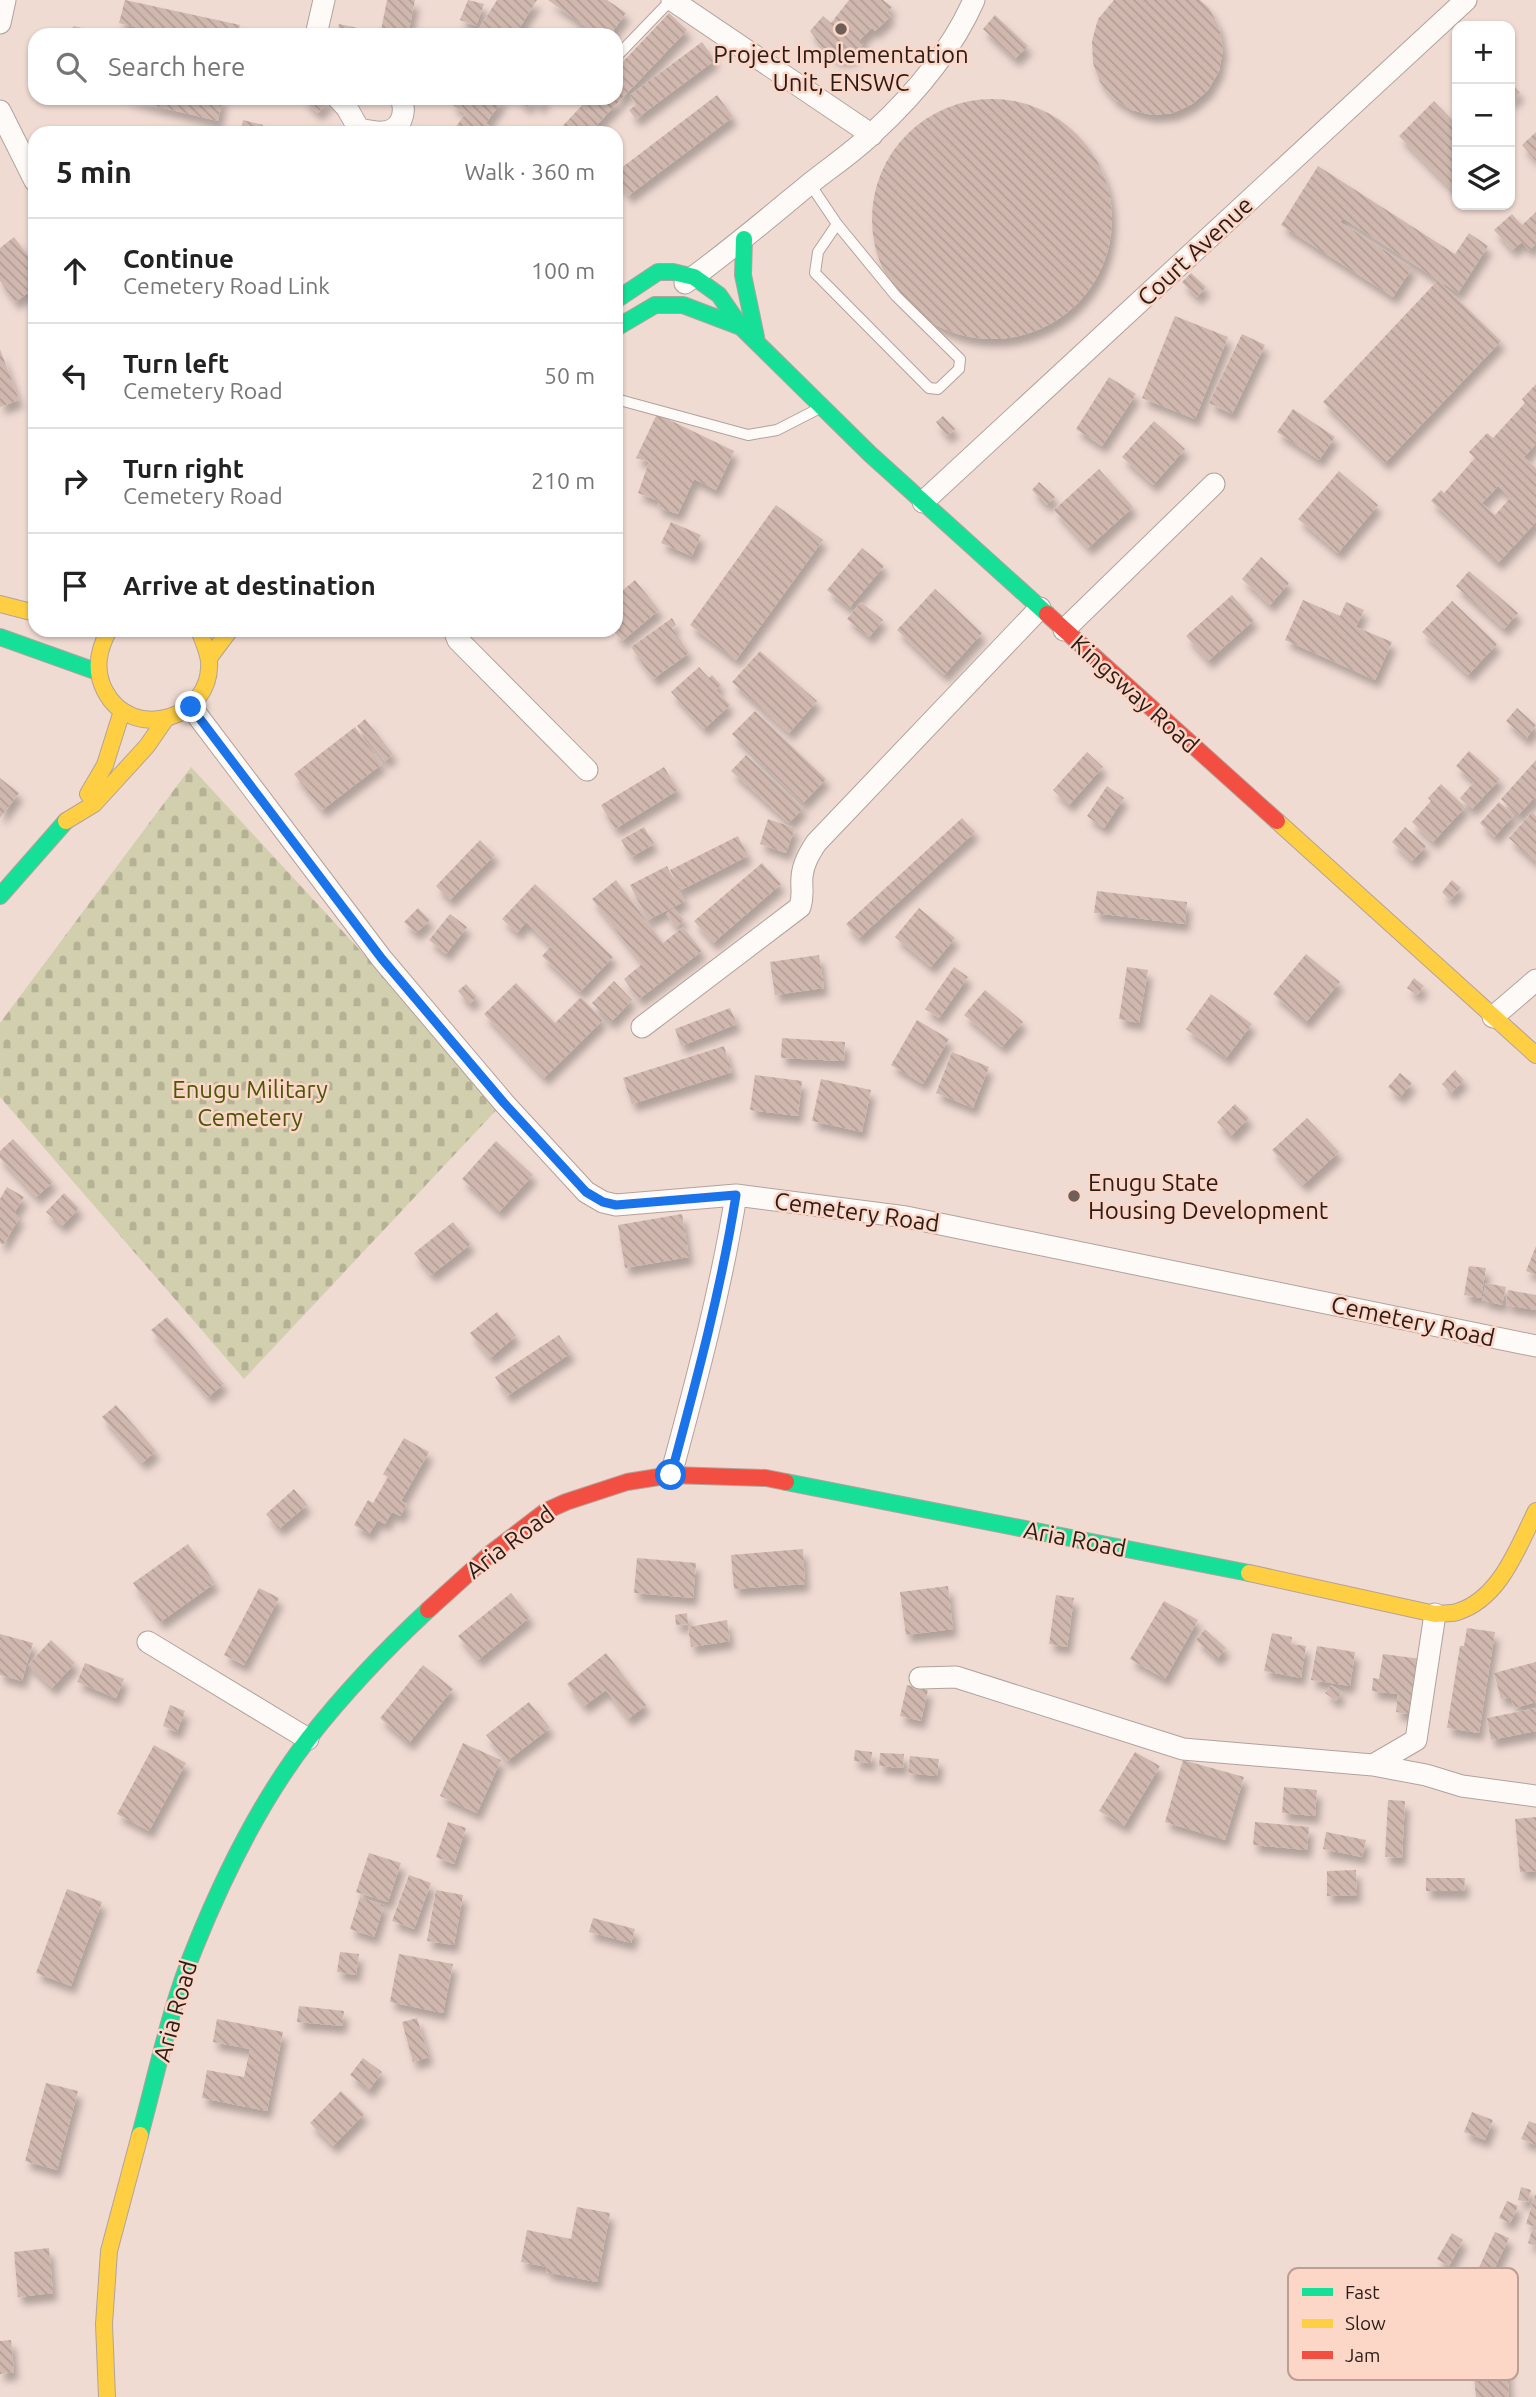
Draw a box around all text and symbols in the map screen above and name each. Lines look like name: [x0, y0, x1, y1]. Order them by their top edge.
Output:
marker: Project Implementation Unit, ENSWC: [833, 21, 849, 37]
map controls: [1452, 21, 1515, 210]
button: +: [1452, 21, 1515, 84]
search box: [28, 28, 623, 105]
place label: Project Implementation Unit, ENSWC: [713, 41, 969, 96]
icon: search: [52, 48, 90, 86]
text: Search here: [108, 52, 245, 81]
button: −: [1452, 84, 1515, 147]
button: layers: [1452, 147, 1515, 210]
text: 5 min: [56, 155, 132, 189]
text: Walk · 360 m: [464, 159, 595, 184]
street label: Court Avenue: [1132, 191, 1258, 311]
text: Continue: [123, 244, 234, 273]
icon: ahead: [56, 252, 94, 290]
text: 100 m: [531, 258, 595, 283]
text: Cemetery Road Link: [123, 273, 330, 298]
text: Turn left: [123, 349, 229, 378]
icon: left: [56, 357, 94, 395]
text: 50 m: [544, 363, 595, 388]
text: Cemetery Road: [123, 378, 283, 403]
text: Turn right: [123, 454, 244, 483]
icon: right: [56, 462, 94, 500]
text: 210 m: [531, 468, 595, 493]
text: Cemetery Road: [123, 483, 283, 508]
icon: arrive: [56, 567, 94, 605]
text: Arrive at destination: [123, 571, 376, 600]
street label: Kingsway Road: [1066, 630, 1204, 758]
route end: [175, 691, 206, 722]
park label: Enugu Military Cemetery: [172, 1076, 328, 1131]
place label: Enugu State Housing Development: [1088, 1169, 1329, 1224]
street label: Cemetery Road: [773, 1187, 941, 1237]
marker: Enugu State Housing Development: [1066, 1188, 1082, 1204]
street label: Cemetery Road: [1329, 1290, 1497, 1352]
route start: [655, 1459, 686, 1490]
street label: Aria Road: [460, 1500, 560, 1584]
street label: Aria Road: [1022, 1516, 1128, 1562]
street label: Aria Road: [148, 1957, 202, 2065]
legend: [1288, 2268, 1518, 2380]
text: Fast: [1345, 2281, 1380, 2303]
text: Slow: [1345, 2312, 1386, 2334]
text: Jam: [1345, 2344, 1381, 2366]

